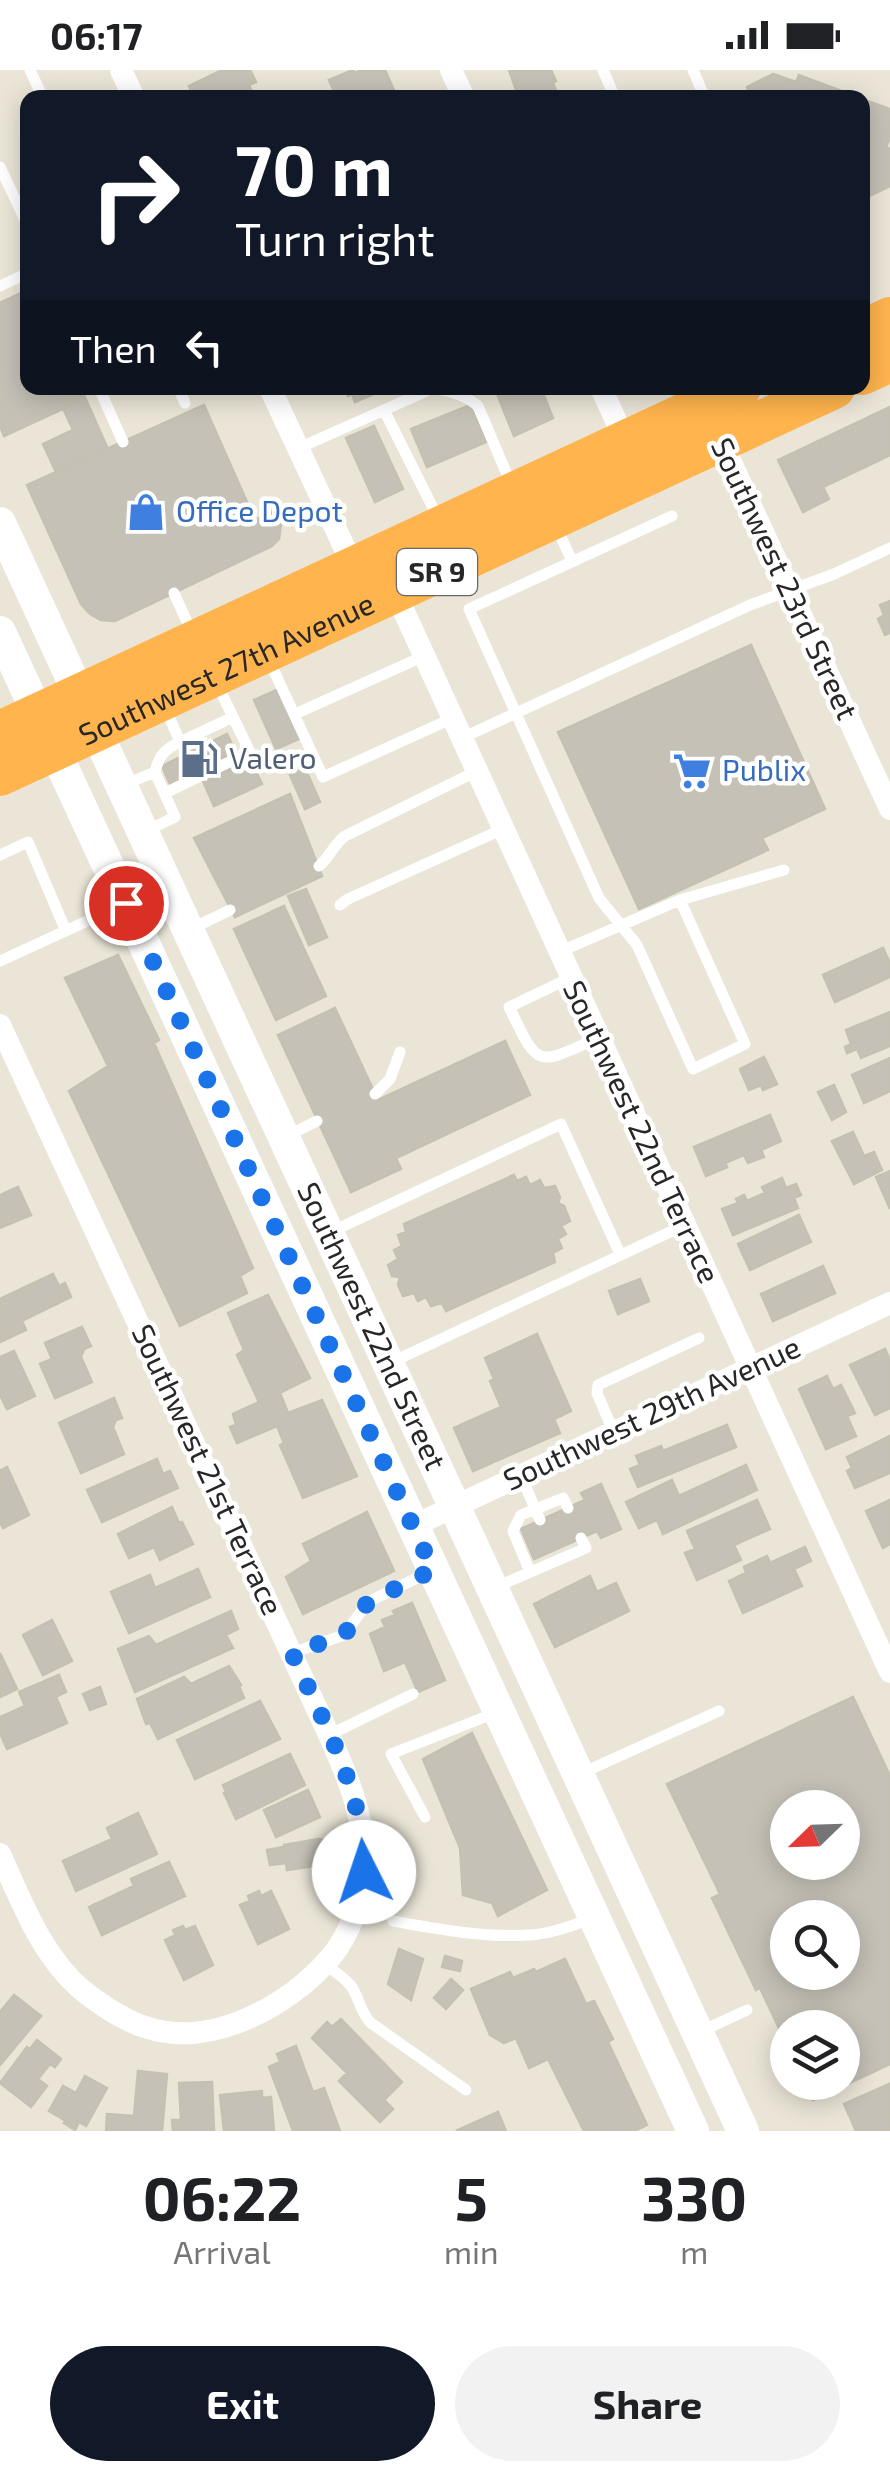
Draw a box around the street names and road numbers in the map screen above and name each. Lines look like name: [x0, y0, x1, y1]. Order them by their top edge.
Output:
street label: Southwest 23rd Street: [705, 432, 867, 725]
road number: SR 9: [397, 549, 477, 595]
street label: Southwest 27th Avenue: [72, 584, 379, 752]
street label: Southwest 22nd Terrace: [557, 974, 729, 1288]
street label: Southwest 22nd Street: [291, 1176, 455, 1475]
street label: Southwest 21st Terrace: [126, 1318, 292, 1620]
street label: Southwest 29th Avenue: [497, 1328, 805, 1497]

